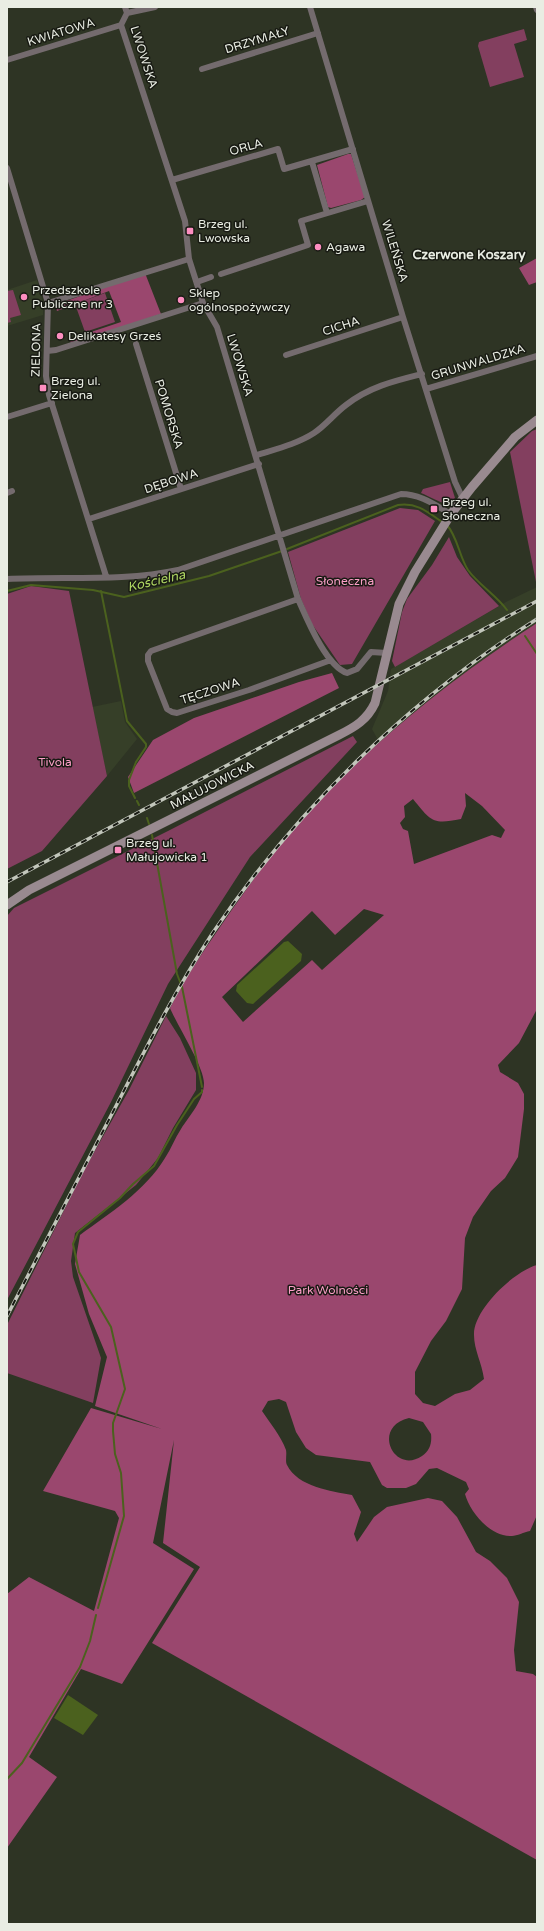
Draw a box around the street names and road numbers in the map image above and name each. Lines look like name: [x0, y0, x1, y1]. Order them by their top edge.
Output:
street label: KWIATOWA: [26, 15, 96, 49]
street label: DRZYMAŁY: [223, 23, 291, 56]
street label: LWOWSKA: [127, 24, 161, 90]
street label: ORLA: [228, 136, 264, 158]
street label: WILEŃSKA: [379, 218, 411, 284]
street label: CICHA: [321, 313, 361, 339]
street label: ZIELONA: [29, 323, 43, 377]
street label: LWOWSKA: [224, 332, 256, 398]
street label: GRUNWALDZKA: [429, 341, 527, 383]
street label: POMORSKA: [152, 378, 186, 450]
street label: DĘBOWA: [142, 466, 200, 496]
street label: TĘCZOWA: [178, 675, 242, 707]
street label: MAŁUJOWICKA: [168, 758, 256, 812]

